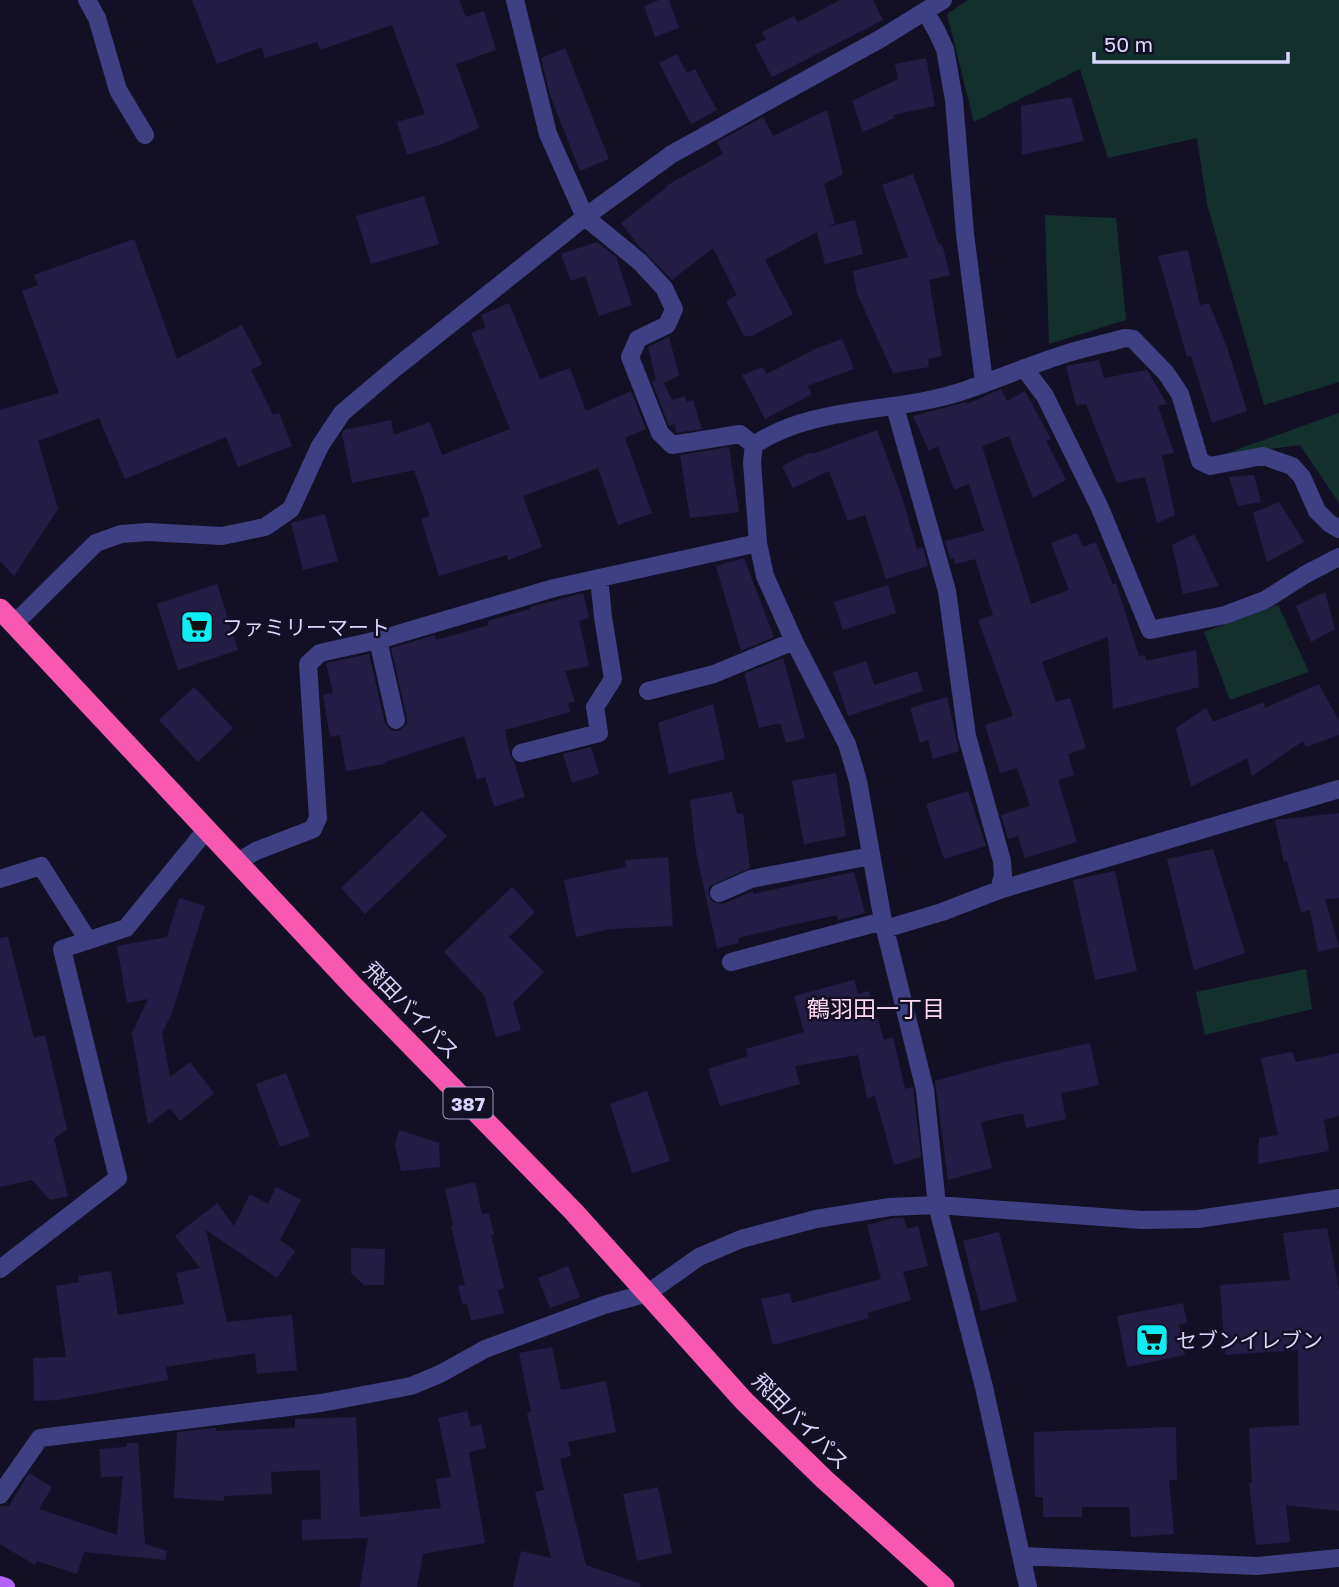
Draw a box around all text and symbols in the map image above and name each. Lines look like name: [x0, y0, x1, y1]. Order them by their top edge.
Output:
scale bar: [1094, 21, 1288, 65]
text: 50 m: [1104, 31, 1153, 57]
supermarket icon: ファミリーマート: [178, 608, 216, 646]
place label: ファミリーマート: [222, 614, 390, 640]
street label: 飛田バイパス: [359, 956, 465, 1064]
district label: 鶴羽田一丁目: [807, 994, 945, 1022]
road number: 387: [444, 1088, 492, 1119]
supermarket icon: セブンイレブン: [1133, 1321, 1171, 1359]
place label: セブンイレブン: [1176, 1327, 1323, 1353]
street label: 飛田バイパス: [747, 1367, 855, 1475]

